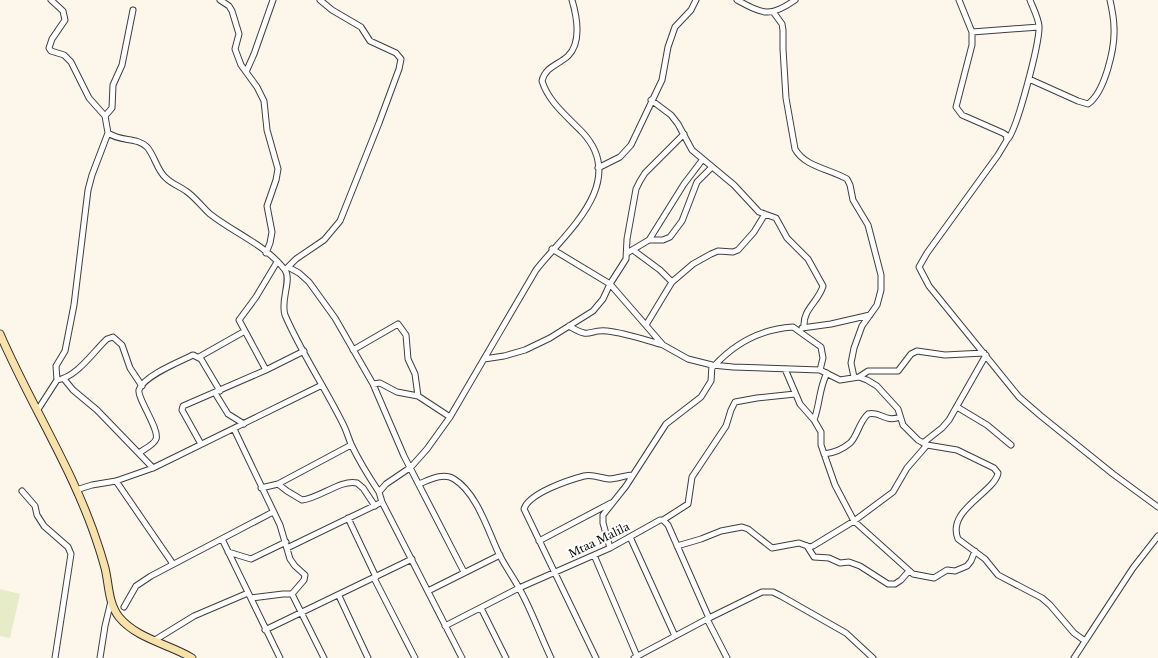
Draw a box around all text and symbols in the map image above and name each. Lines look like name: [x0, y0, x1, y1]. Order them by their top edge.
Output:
street label: Mtaa Malila: [566, 519, 633, 561]

